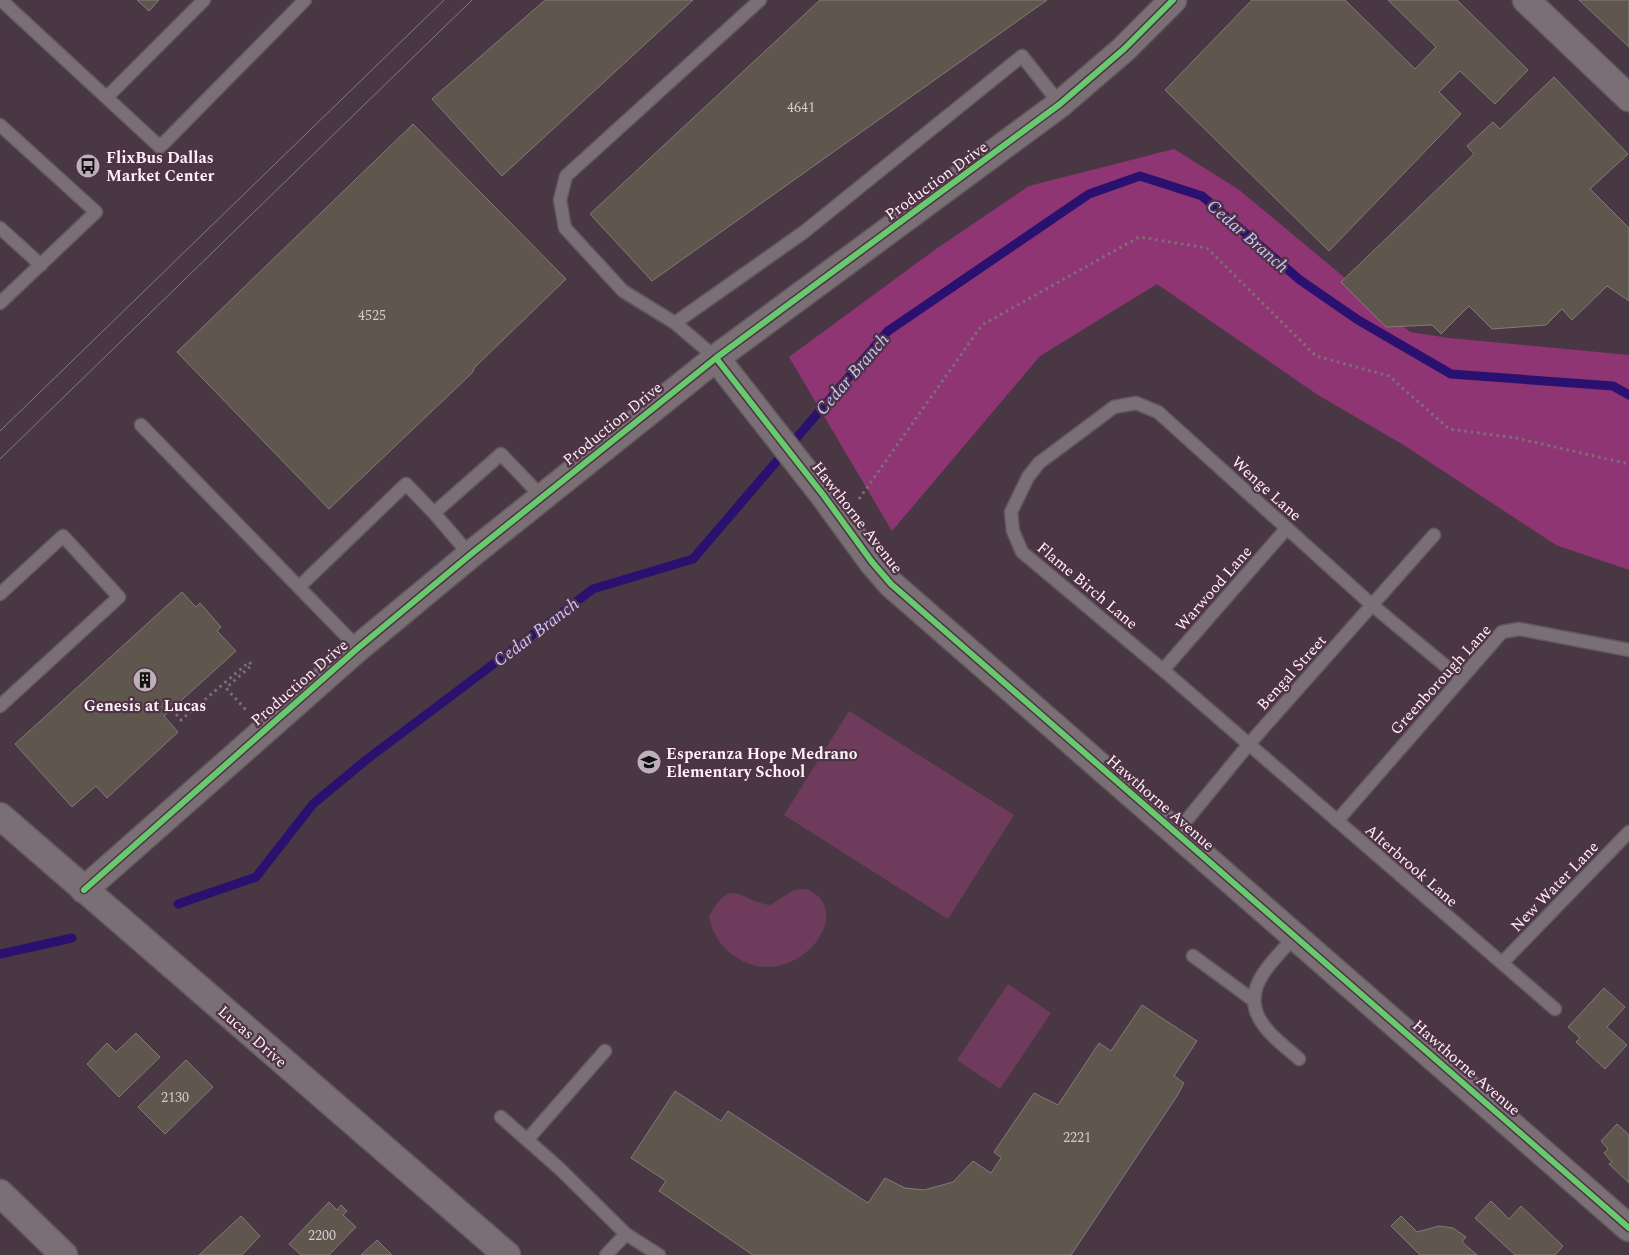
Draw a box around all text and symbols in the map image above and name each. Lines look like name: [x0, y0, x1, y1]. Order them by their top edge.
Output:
house number: 4641: [787, 97, 815, 118]
street label: Production Drive: [880, 135, 993, 227]
place label: FlixBus Dallas Market Center: [106, 146, 215, 188]
bus stop icon: FlixBus Dallas Market Center: [75, 153, 101, 179]
water label: Cedar Branch: [1201, 193, 1295, 280]
house number: 4525: [358, 305, 386, 326]
water label: Cedar Branch: [809, 327, 896, 421]
street label: Production Drive: [557, 376, 668, 472]
street label: Wenge Lane: [1226, 450, 1307, 527]
street label: Hawthorne Avenue: [806, 456, 909, 579]
street label: Flame Birch Lane: [1032, 536, 1143, 635]
street label: Warwood Lane: [1170, 540, 1258, 637]
water label: Cedar Branch: [488, 591, 585, 674]
street label: Greenborough Lane: [1384, 619, 1497, 740]
street label: Bengal Street: [1251, 629, 1333, 716]
street label: Production Drive: [246, 634, 354, 732]
building icon: Genesis at Lucas: [132, 667, 158, 693]
place label: Genesis at Lucas: [84, 694, 206, 718]
place label: Esperanza Hope Medrano Elementary School: [666, 742, 858, 784]
school or university icon: Esperanza Hope Medrano Elementary School: [636, 749, 662, 775]
street label: Hawthorne Avenue: [1101, 749, 1220, 857]
street label: Alterbrook Lane: [1359, 818, 1463, 913]
street label: New Water Lane: [1505, 836, 1605, 938]
street label: Lucas Drive: [213, 1000, 292, 1074]
street label: Hawthorne Avenue: [1407, 1014, 1526, 1122]
house number: 2130: [161, 1087, 189, 1108]
house number: 2221: [1063, 1127, 1091, 1148]
house number: 2200: [308, 1225, 336, 1246]

